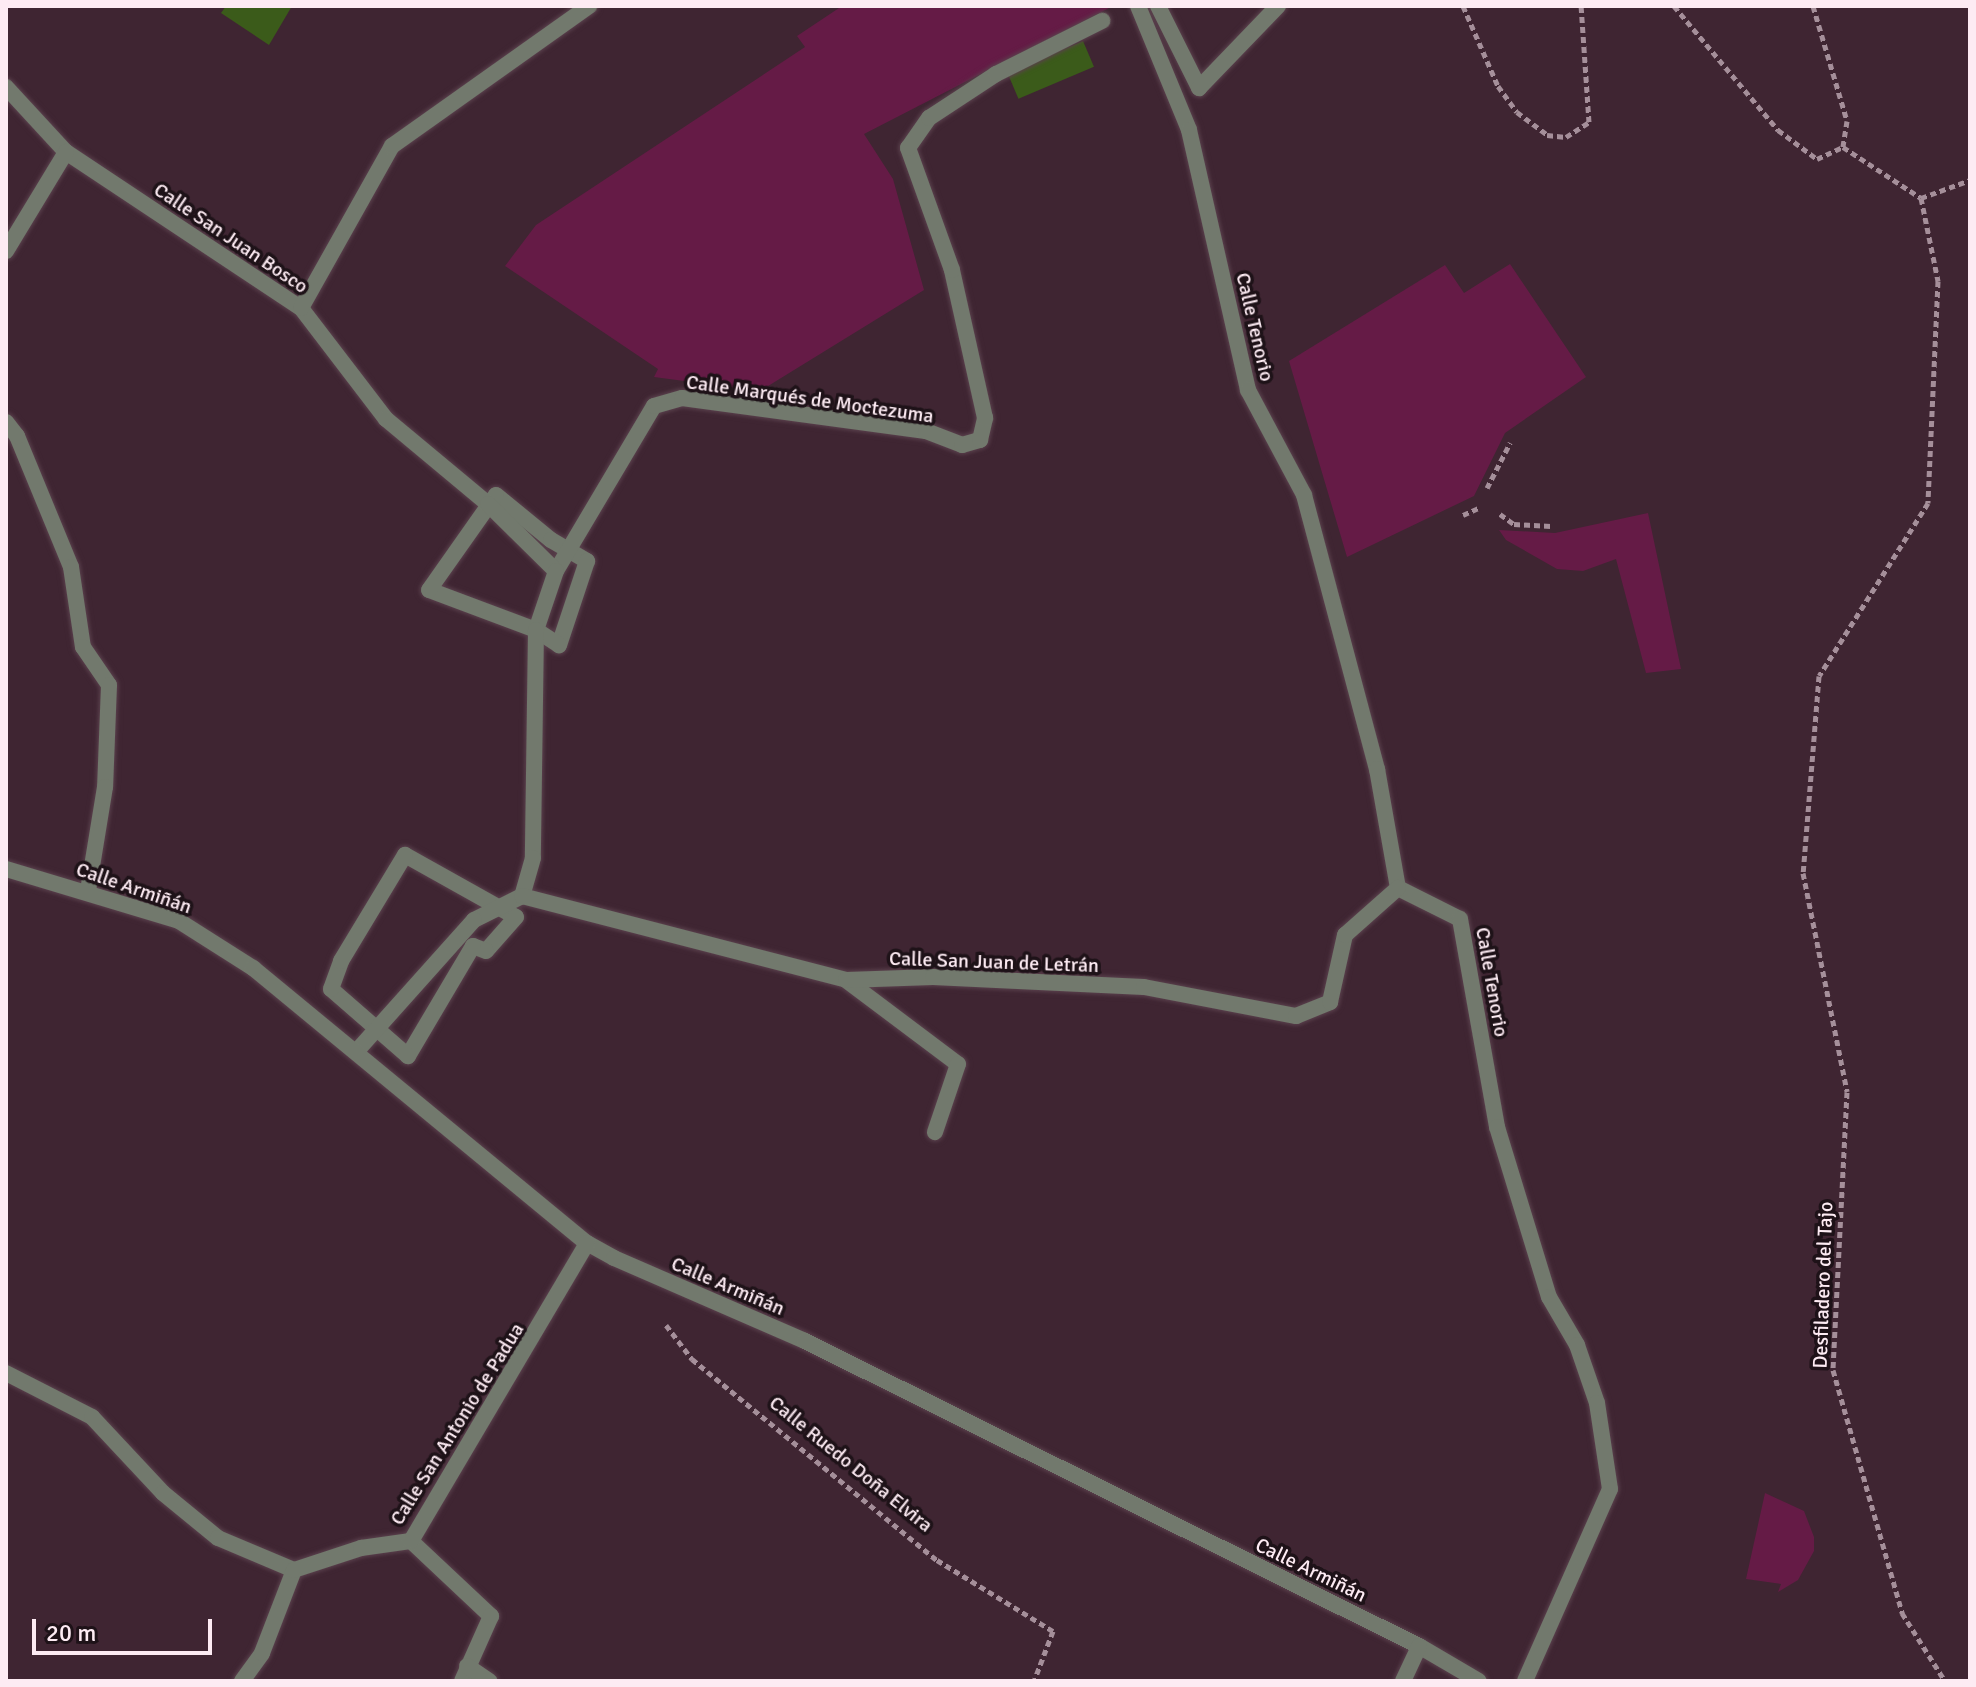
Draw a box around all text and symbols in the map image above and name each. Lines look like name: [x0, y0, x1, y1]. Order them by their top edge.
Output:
street label: Calle San Juan Bosco: [149, 178, 313, 298]
street label: Calle Tenorio: [1231, 270, 1279, 384]
street label: Calle Marqués de Moctezuma: [685, 370, 935, 428]
street label: Calle Armiñán: [73, 857, 195, 919]
street label: Calle Tenorio: [1471, 925, 1513, 1039]
street label: Calle San Juan de Letrán: [889, 946, 1099, 978]
street label: Desfiladero del Tajo: [1808, 1201, 1838, 1369]
street label: Calle Armiñán: [668, 1251, 788, 1321]
street label: Calle San Antonio de Padua: [385, 1319, 529, 1529]
street label: Calle Ruedo Doña Elvira: [765, 1391, 937, 1537]
street label: Calle Armiñán: [1251, 1533, 1371, 1607]
scale bar: [36, 1603, 216, 1653]
text: 20 m: [46, 1618, 96, 1648]

